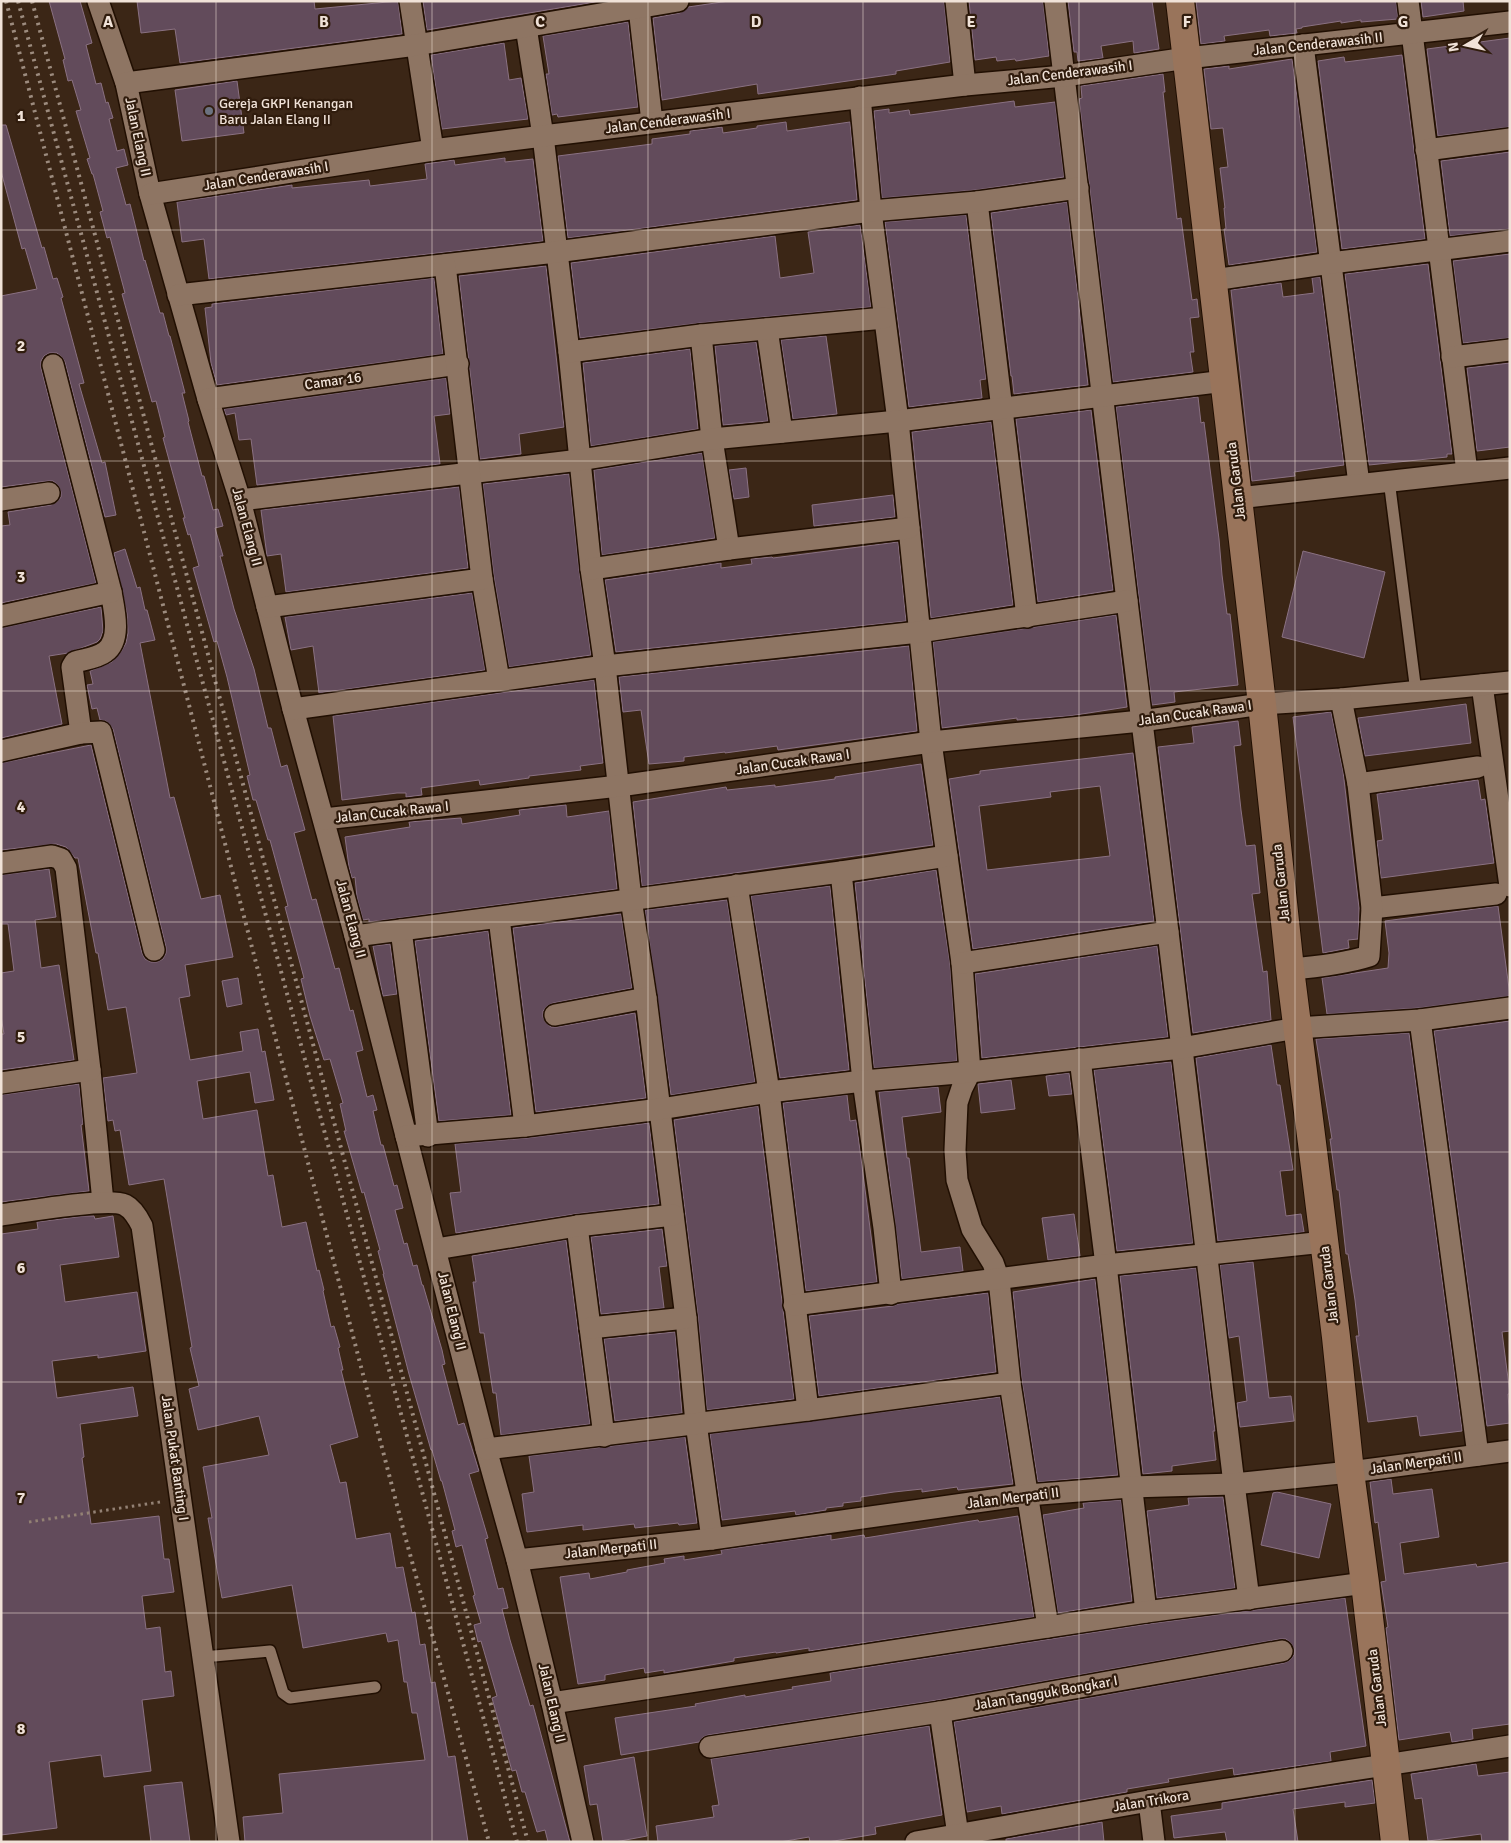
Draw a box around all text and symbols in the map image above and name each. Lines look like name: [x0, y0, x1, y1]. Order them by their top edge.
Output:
text: A: [103, 12, 114, 32]
text: B: [319, 12, 329, 32]
text: C: [535, 12, 545, 32]
text: D: [751, 12, 762, 32]
text: E: [966, 12, 976, 32]
text: F: [1183, 12, 1192, 32]
text: G: [1398, 12, 1408, 32]
north arrow: [1441, 20, 1491, 70]
street label: Jalan Cenderawasih II: [1252, 29, 1384, 59]
text: N: [1444, 41, 1463, 53]
street label: Jalan Cenderawasih I: [1006, 57, 1134, 89]
place label: Gereja GKPI Kenangan Baru Jalan Elang II: [219, 95, 353, 128]
street label: Jalan Elang II: [121, 96, 155, 178]
marker: Gereja GKPI Kenangan Baru Jalan Elang II: [203, 105, 215, 117]
street label: Jalan Cenderawasih I: [604, 105, 732, 137]
text: 1: [17, 106, 26, 126]
street label: Jalan Cenderawasih I: [202, 158, 330, 194]
text: 2: [17, 336, 25, 356]
street label: Camar 16: [304, 369, 362, 393]
street label: Jalan Garuda: [1223, 441, 1249, 521]
street label: Jalan Elang II: [228, 486, 266, 568]
text: 3: [17, 567, 25, 587]
street label: Jalan Cucak Rawa I: [1137, 697, 1253, 729]
street label: Jalan Cucak Rawa I: [735, 746, 851, 778]
text: 4: [17, 797, 26, 817]
street label: Jalan Cucak Rawa I: [334, 798, 450, 826]
street label: Jalan Garuda: [1268, 843, 1294, 923]
street label: Jalan Elang II: [332, 878, 370, 960]
text: 5: [17, 1027, 25, 1047]
street label: Jalan Garuda: [1316, 1245, 1342, 1325]
text: 6: [17, 1258, 26, 1278]
street label: Jalan Elang II: [434, 1270, 470, 1352]
street label: Jalan Pukat Banting I: [158, 1394, 192, 1522]
street label: Jalan Merpati II: [1369, 1448, 1463, 1478]
street label: Jalan Merpati II: [966, 1484, 1060, 1512]
text: 7: [17, 1488, 26, 1508]
street label: Jalan Merpati II: [564, 1536, 658, 1562]
street label: Jalan Garuda: [1364, 1648, 1390, 1728]
street label: Jalan Elang II: [535, 1662, 569, 1744]
street label: Jalan Tangguk Bongkar I: [973, 1672, 1119, 1714]
text: 8: [17, 1719, 26, 1739]
street label: Jalan Trikora: [1112, 1787, 1190, 1815]

